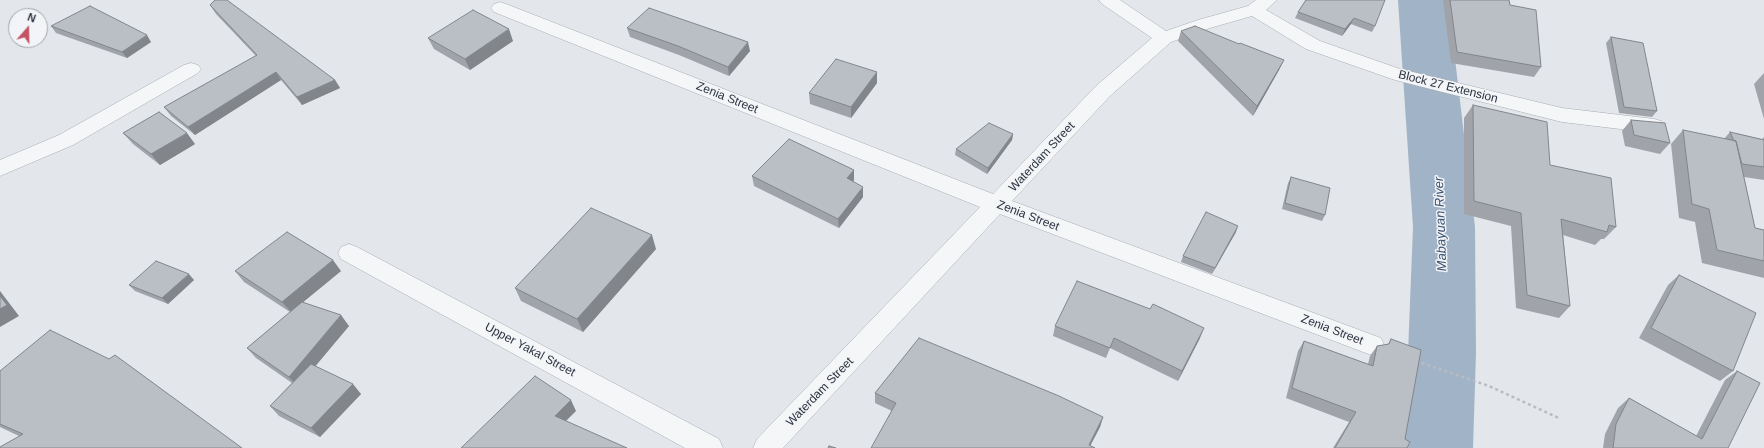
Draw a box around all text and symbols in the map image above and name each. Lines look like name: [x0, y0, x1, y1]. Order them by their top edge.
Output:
north arrow: [8, 8, 48, 48]
text: N: [26, 11, 38, 25]
street label: Block 27 Extension: [1397, 68, 1499, 106]
street label: Zenia Street: [694, 79, 760, 117]
street label: Waterdam Street: [1006, 119, 1078, 195]
water label: Mabayuan River: [1432, 176, 1450, 272]
street label: Zenia Street: [995, 198, 1061, 234]
street label: Zenia Street: [1299, 312, 1365, 348]
street label: Upper Yakal Street: [482, 320, 578, 380]
street label: Waterdam Street: [783, 355, 857, 429]

